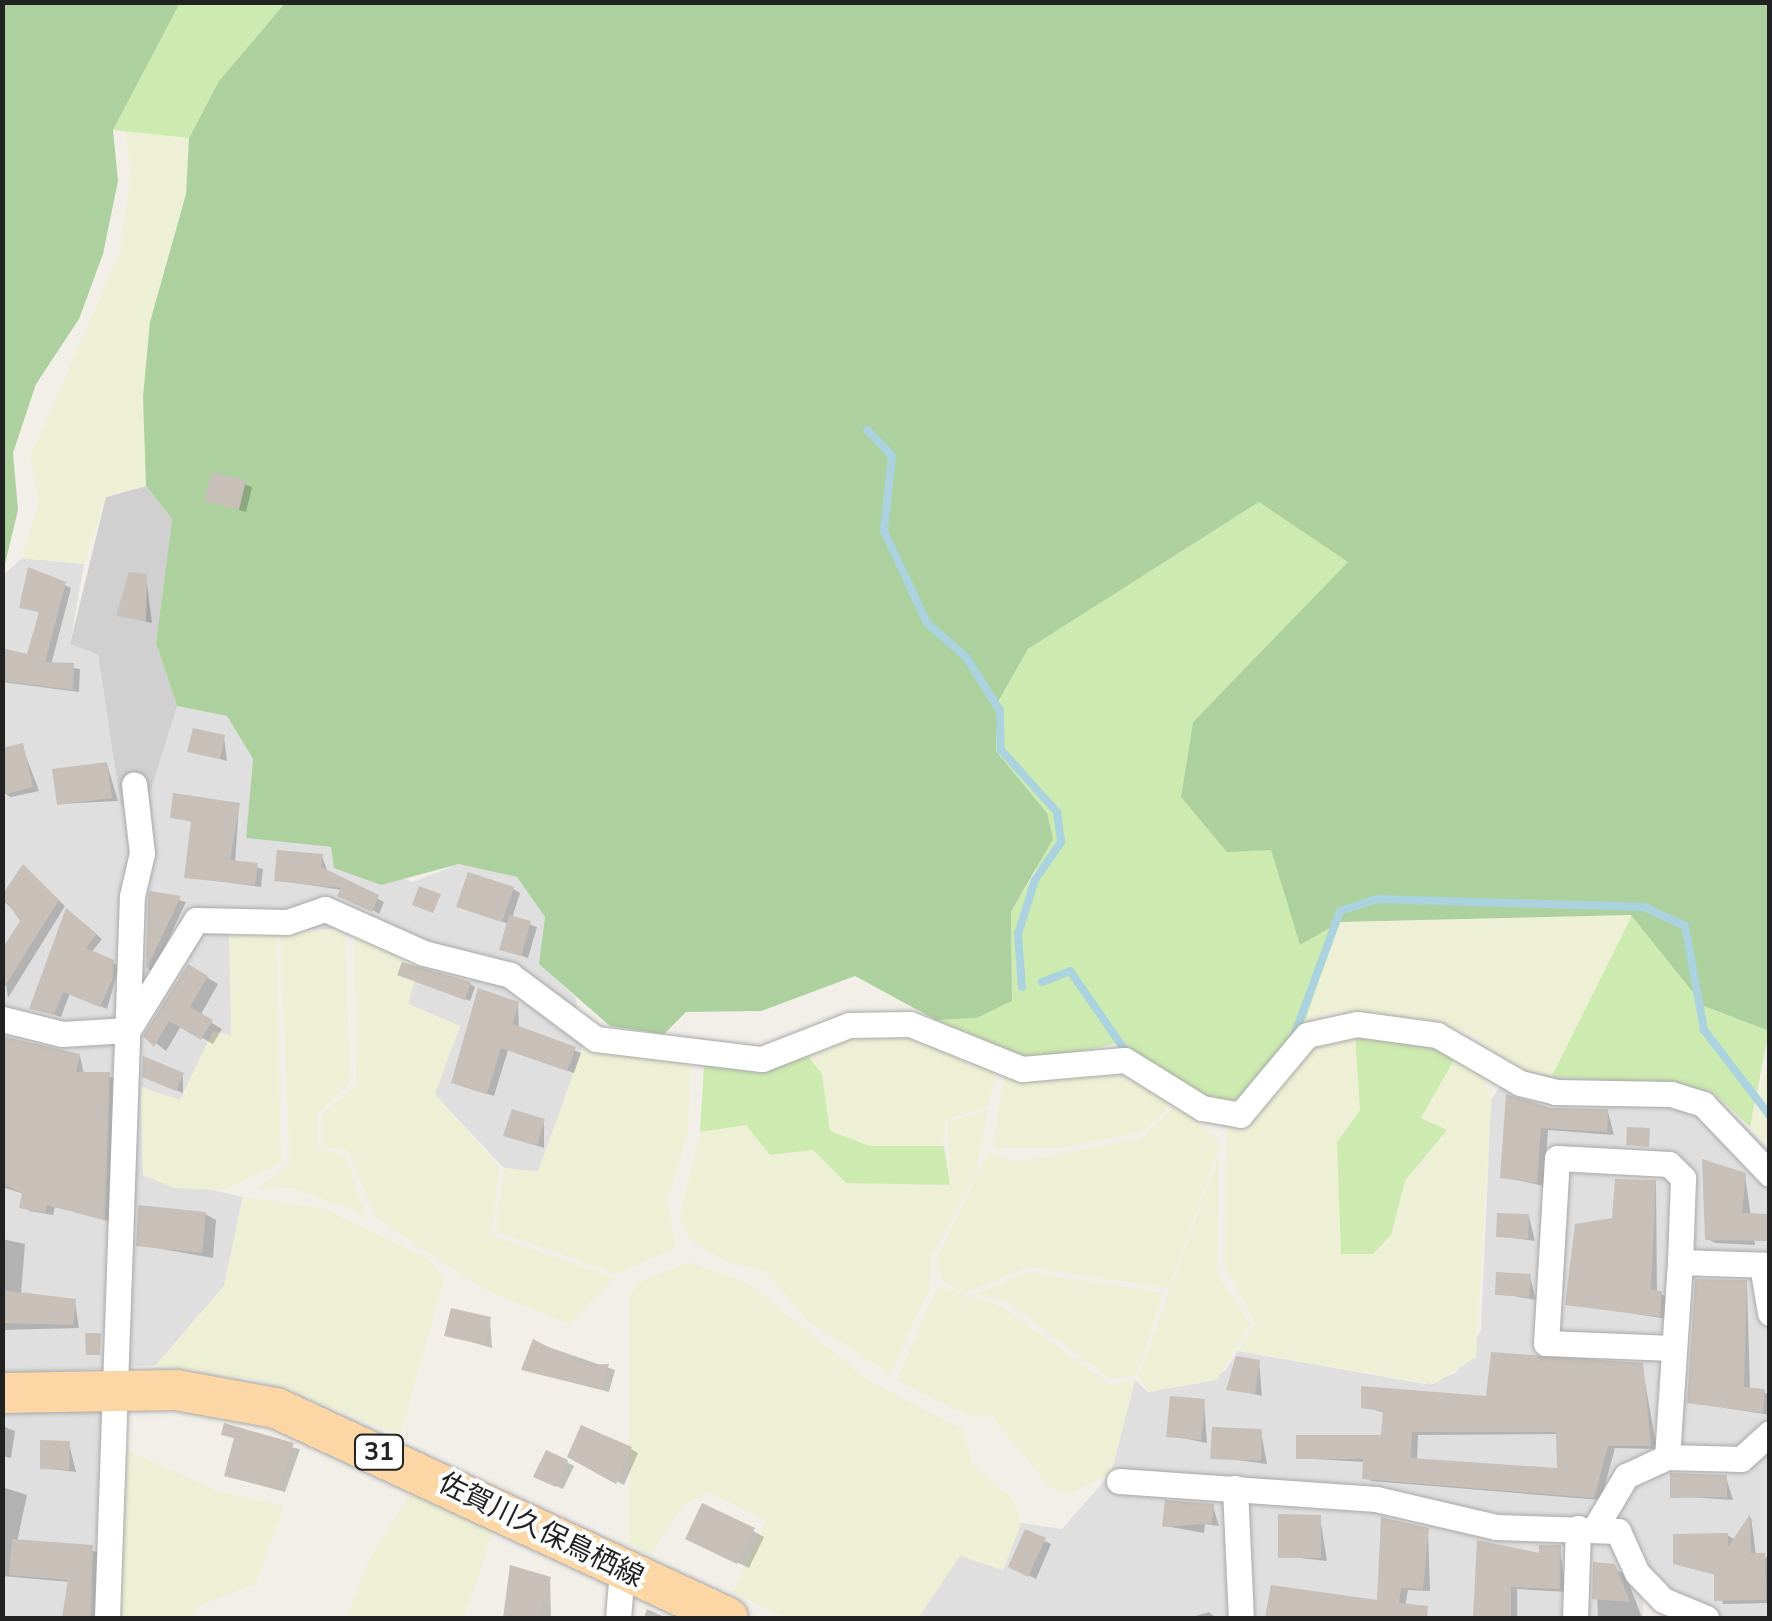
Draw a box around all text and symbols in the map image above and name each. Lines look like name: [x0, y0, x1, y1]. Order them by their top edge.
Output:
road number: 31: [354, 1432, 404, 1472]
street label: 佐賀川久保鳥栖線: [433, 1466, 649, 1594]

